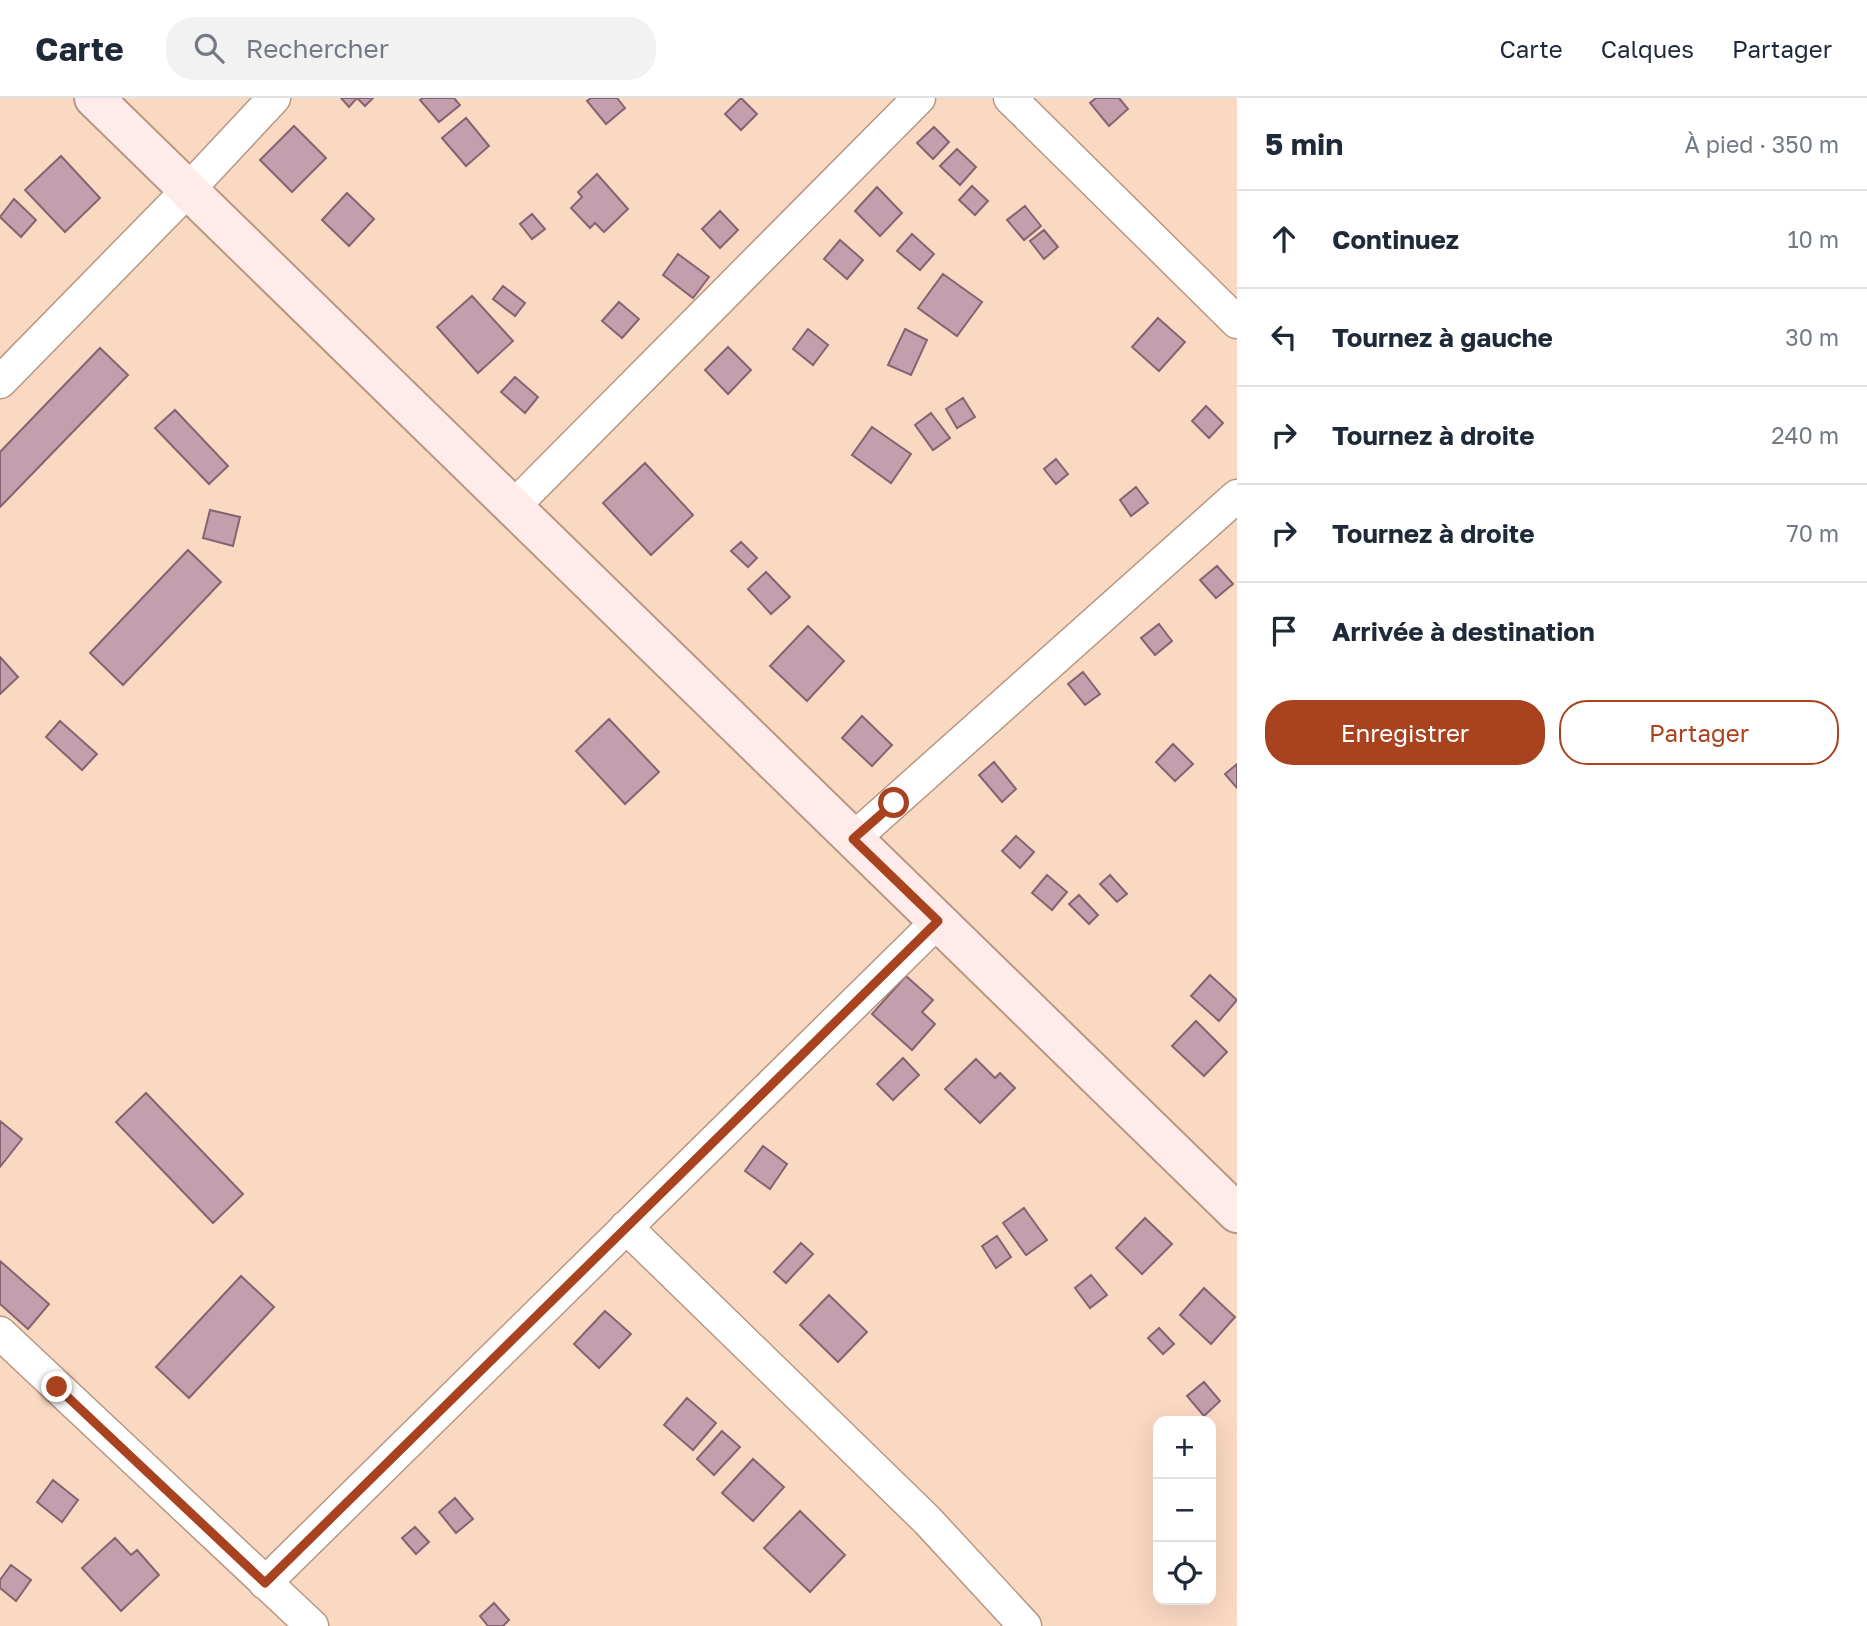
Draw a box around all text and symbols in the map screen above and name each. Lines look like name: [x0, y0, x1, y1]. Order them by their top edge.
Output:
search box: [166, 17, 656, 80]
text: Carte: [35, 29, 124, 68]
icon: search: [190, 29, 228, 67]
text: Rechercher: [246, 33, 389, 64]
text: Carte: [1499, 34, 1563, 63]
text: Calques: [1601, 34, 1694, 63]
text: Partager: [1732, 34, 1832, 63]
text: 5 min: [1265, 126, 1343, 162]
text: À pied · 350 m: [1684, 130, 1839, 158]
icon: ahead: [1265, 220, 1303, 258]
text: Continuez: [1332, 224, 1459, 255]
text: 10 m: [1787, 225, 1839, 253]
icon: left: [1265, 318, 1303, 356]
text: Tournez à gauche: [1332, 322, 1553, 353]
text: 30 m: [1785, 323, 1839, 351]
icon: right: [1265, 416, 1303, 454]
text: Tournez à droite: [1332, 420, 1535, 451]
text: 240 m: [1771, 421, 1839, 449]
icon: right: [1265, 514, 1303, 552]
text: Tournez à droite: [1332, 518, 1535, 549]
text: 70 m: [1786, 519, 1839, 547]
icon: arrive: [1265, 612, 1303, 650]
text: Arrivée à destination: [1332, 616, 1595, 647]
button: Enregistrer: [1265, 700, 1545, 765]
button: Partager: [1559, 700, 1839, 765]
route start: [878, 787, 909, 818]
route end: [41, 1371, 72, 1402]
map controls: [1153, 1416, 1216, 1605]
button: +: [1153, 1416, 1216, 1479]
button: −: [1153, 1479, 1216, 1542]
button: locate: [1153, 1542, 1216, 1605]

